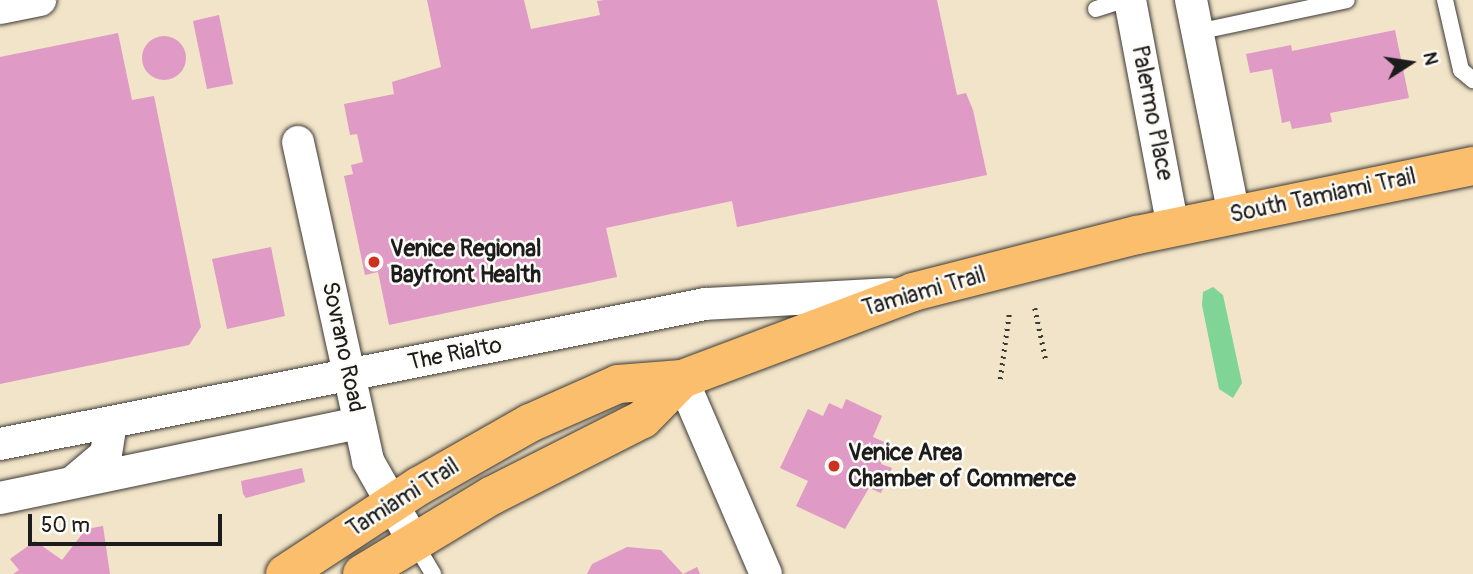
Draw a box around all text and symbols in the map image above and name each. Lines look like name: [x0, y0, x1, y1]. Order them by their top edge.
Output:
north arrow: [1375, 28, 1445, 98]
street label: Palermo Place: [1125, 43, 1179, 183]
text: N: [1417, 50, 1444, 67]
street label: South Tamiami Trail: [1227, 163, 1419, 229]
place label: Venice Regional Bayfront Health: [390, 235, 541, 289]
marker: Venice Regional Bayfront Health: [364, 252, 384, 272]
street label: Tamiami Trail: [859, 261, 989, 323]
street label: Sovrano Road: [316, 279, 370, 415]
street label: The Rialto: [406, 331, 504, 377]
place label: Venice Area Chamber of Commerce: [848, 439, 1076, 493]
street label: Tamiami Trail: [342, 453, 464, 543]
marker: Venice Area Chamber of Commerce: [826, 458, 842, 474]
scale bar: [32, 500, 226, 544]
text: 50 m: [41, 512, 90, 539]

